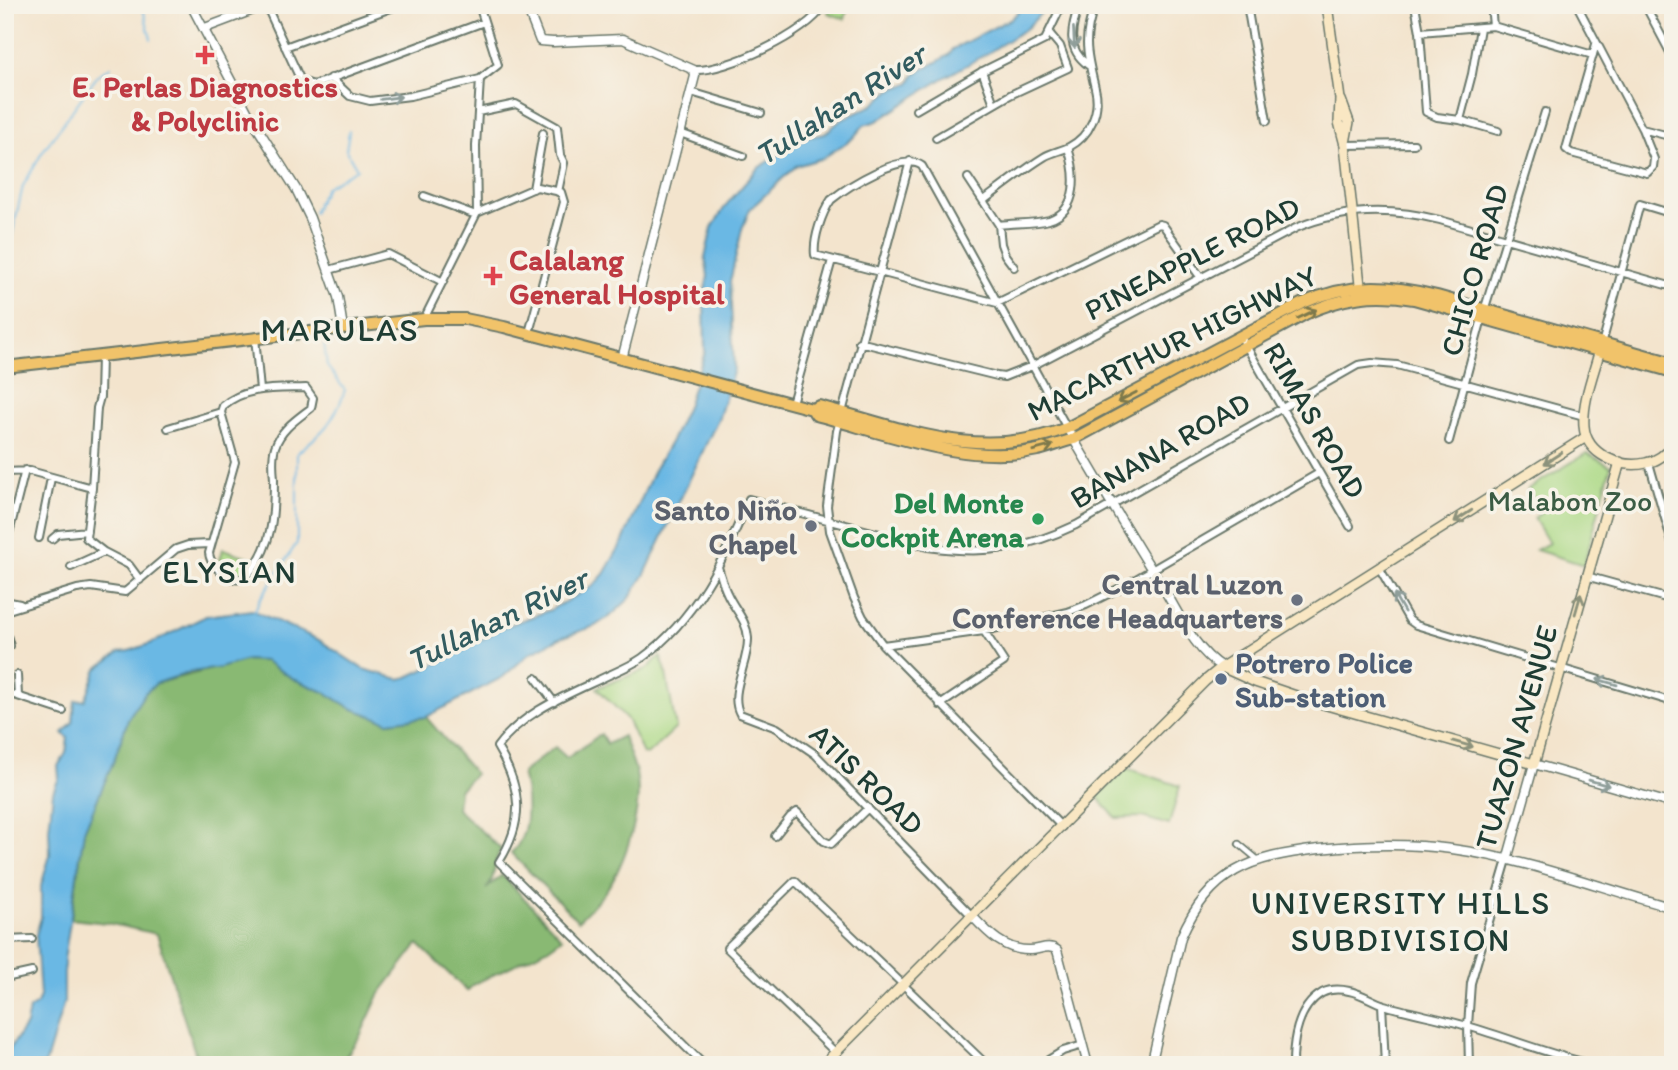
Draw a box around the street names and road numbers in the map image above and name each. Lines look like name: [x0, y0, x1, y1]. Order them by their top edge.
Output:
street label: CHICO ROAD: [1432, 180, 1516, 360]
street label: PINEAPPLE ROAD: [1078, 188, 1306, 328]
street label: MACARTHUR HIGHWAY: [1021, 257, 1323, 429]
street label: RIMAS ROAD: [1255, 335, 1375, 505]
street label: BANANA ROAD: [1063, 383, 1257, 517]
street label: TUAZON AVENUE: [1466, 621, 1566, 853]
street label: ATIS ROAD: [802, 715, 932, 843]

